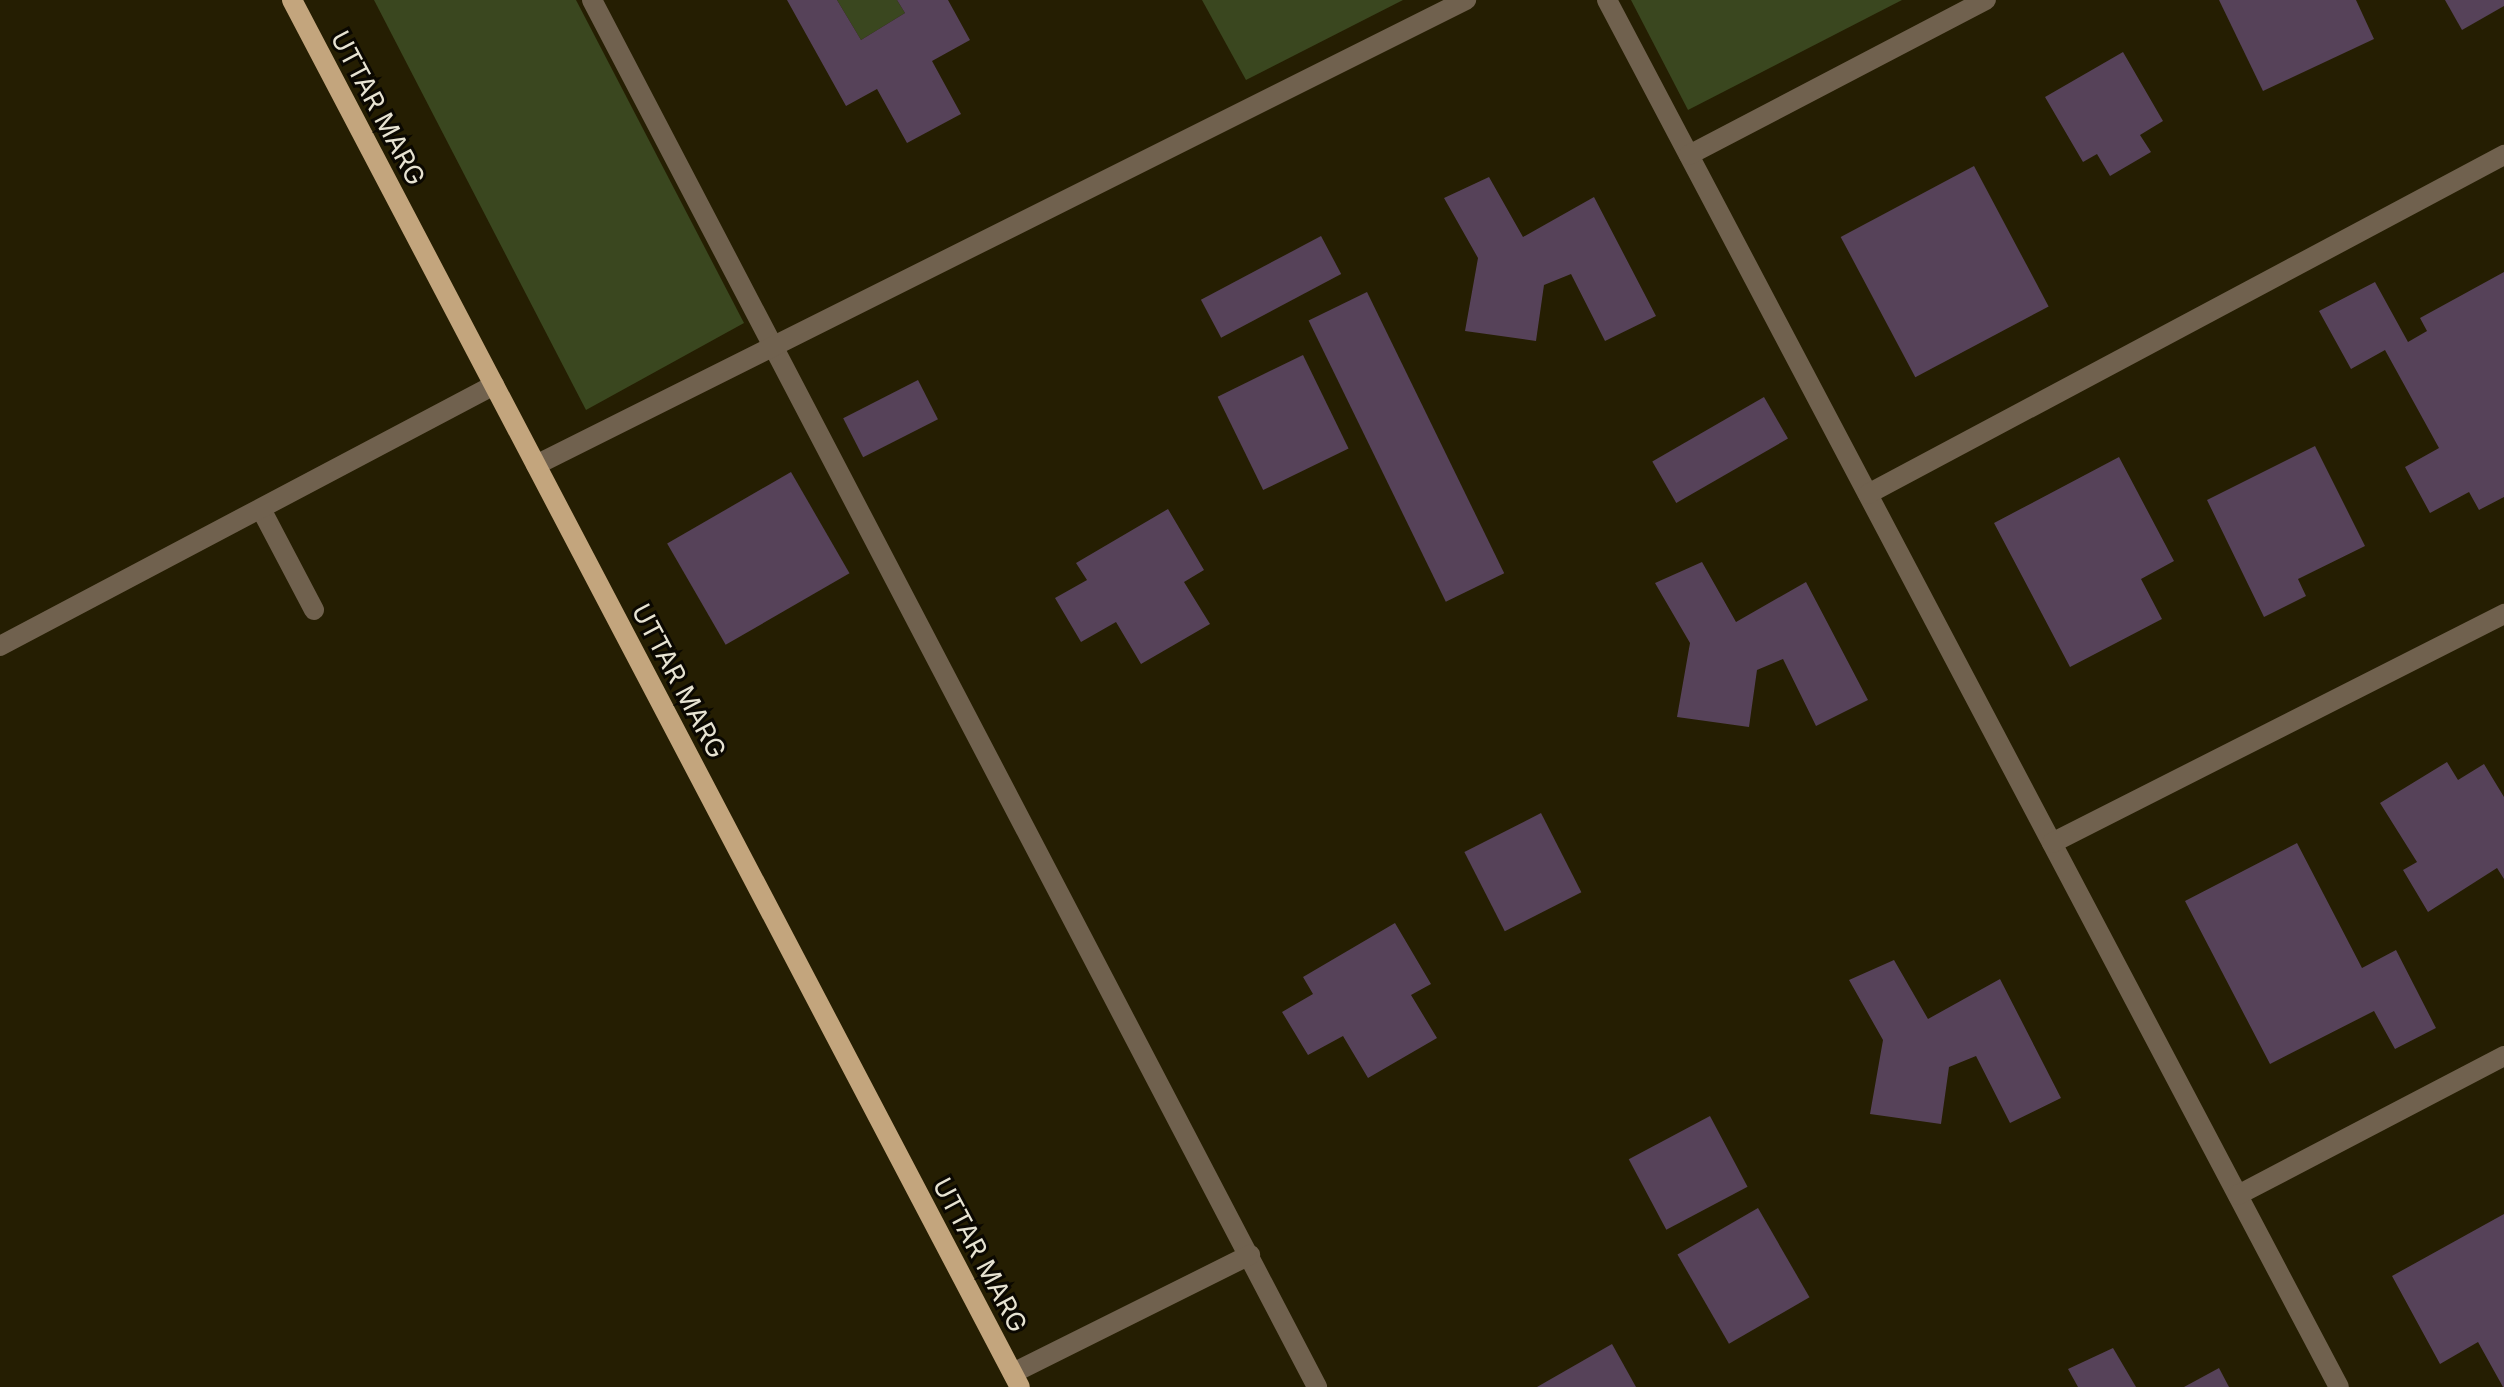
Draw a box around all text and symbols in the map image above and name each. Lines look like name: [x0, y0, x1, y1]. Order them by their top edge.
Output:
street label: UTTAR MARG: [324, 26, 432, 190]
street label: UTTAR MARG: [625, 599, 733, 763]
street label: UTTAR MARG: [926, 1173, 1034, 1337]

